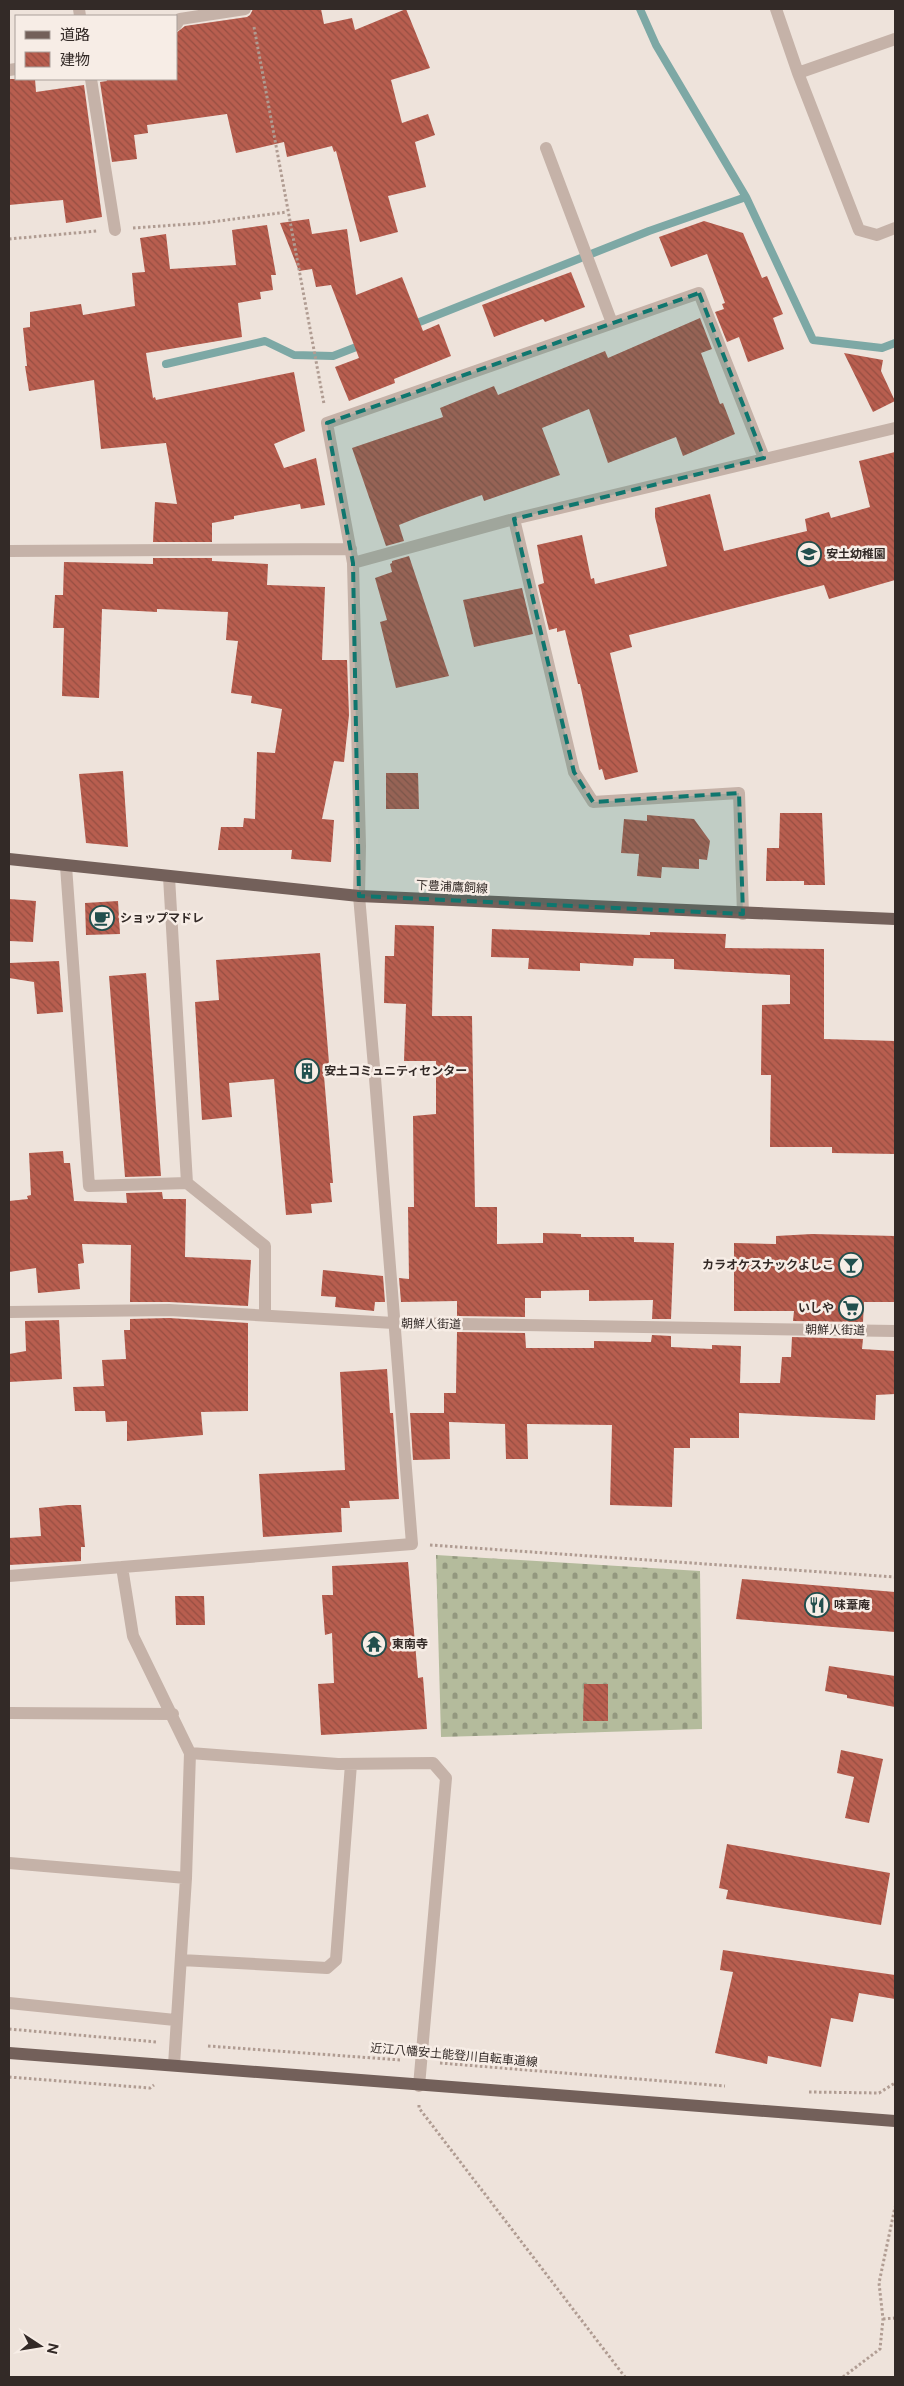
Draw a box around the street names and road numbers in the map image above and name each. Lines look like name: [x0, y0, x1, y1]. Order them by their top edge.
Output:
street label: 下豊浦鷹飼線: [416, 878, 488, 896]
street label: 朝鮮人街道: [401, 1316, 461, 1332]
street label: 朝鮮人街道: [805, 1322, 865, 1338]
street label: 近江八幡安土能登川自転車道線: [370, 2041, 538, 2069]

